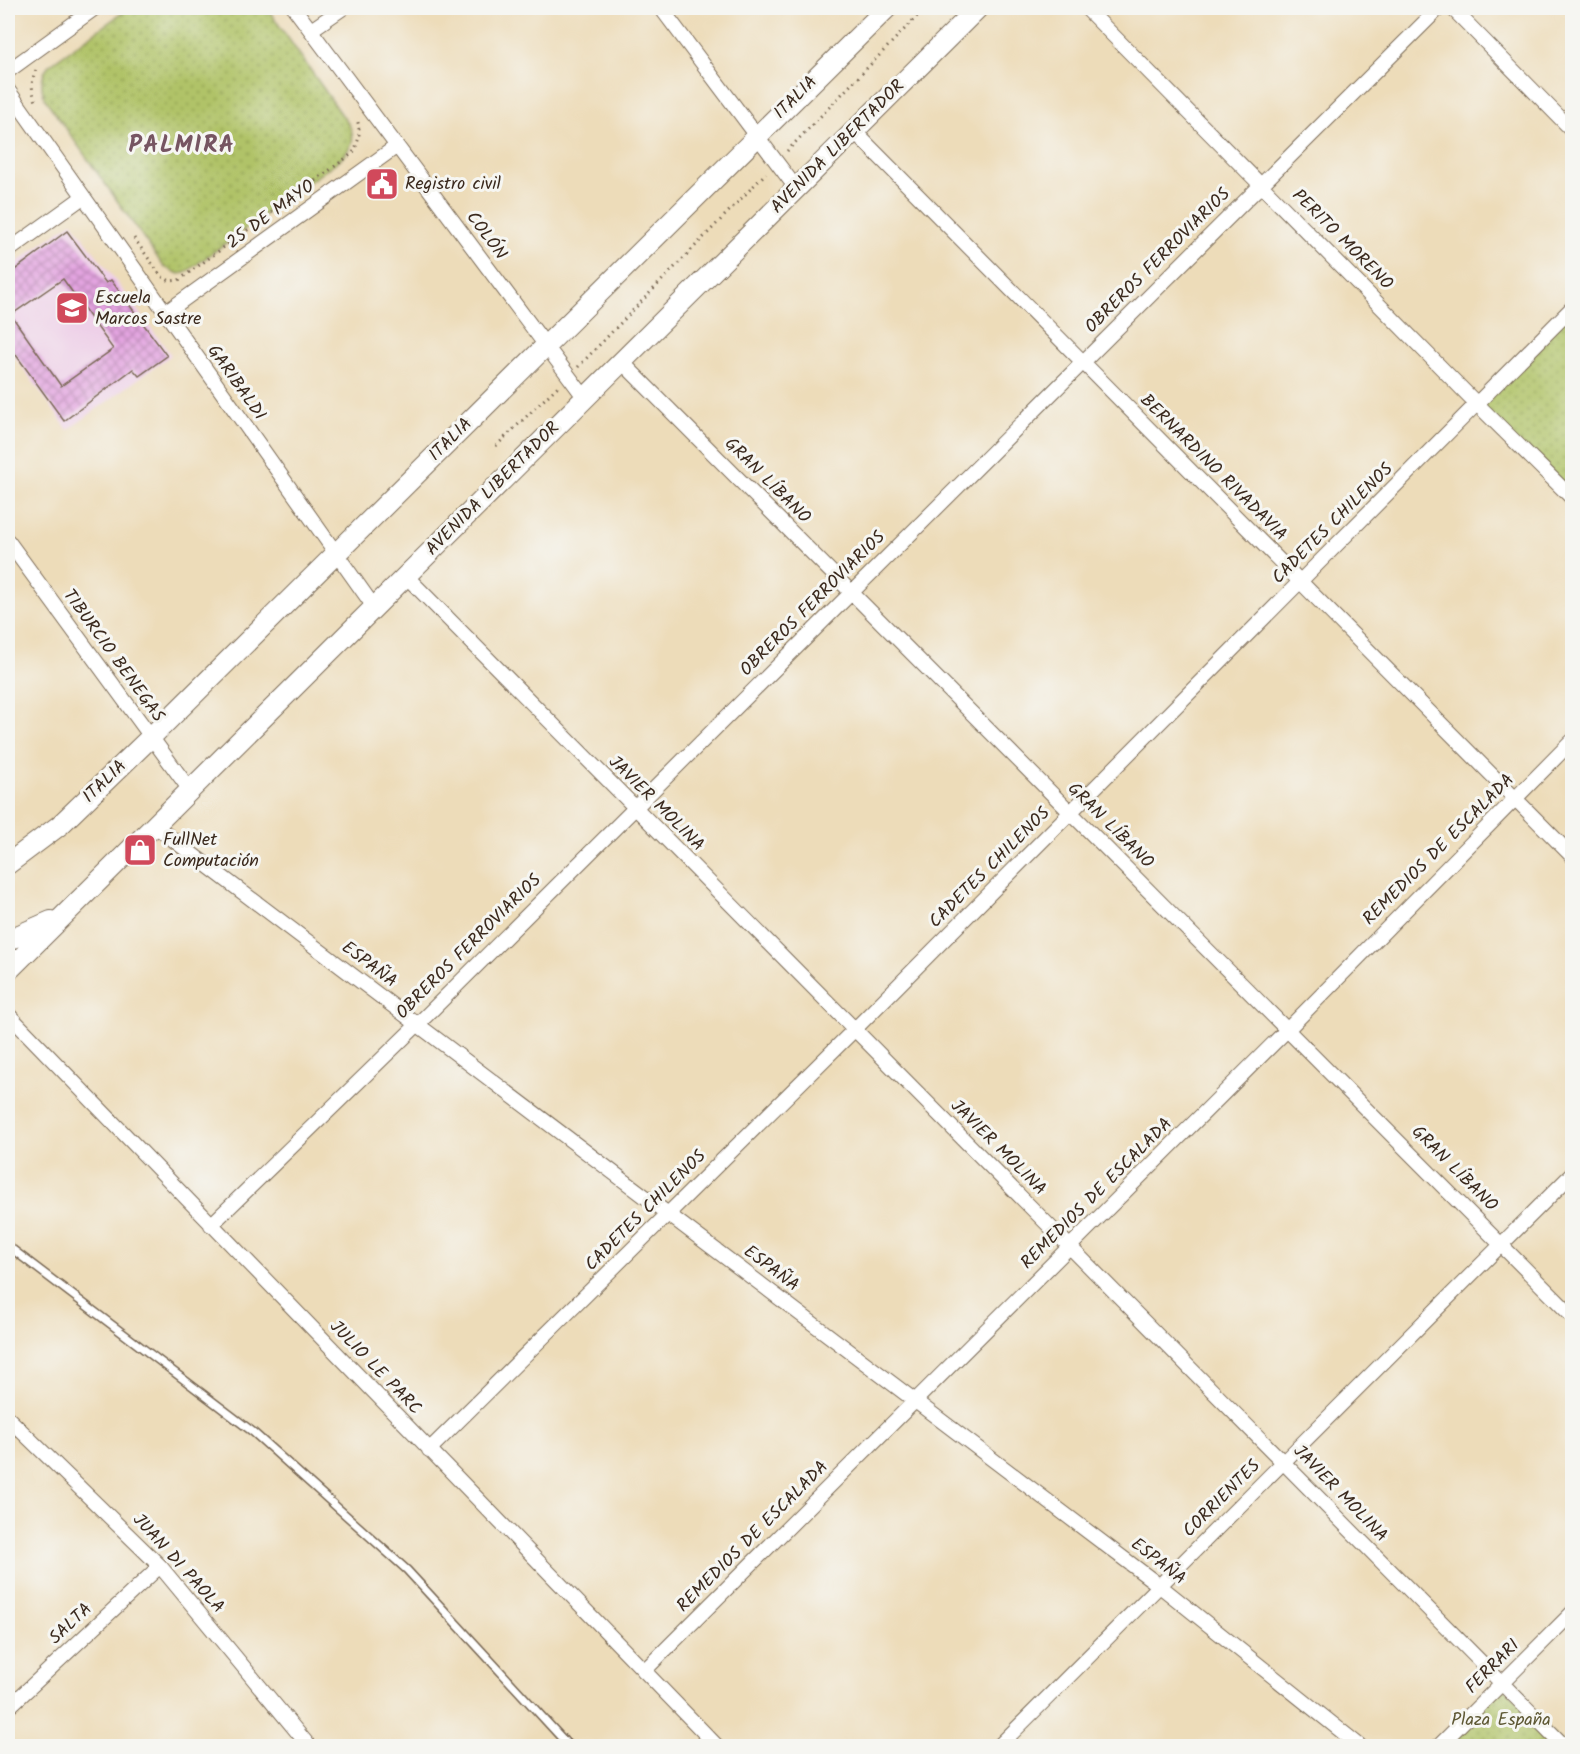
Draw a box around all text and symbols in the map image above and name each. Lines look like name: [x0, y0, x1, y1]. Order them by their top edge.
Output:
street label: ITALIA: [767, 69, 825, 127]
street label: AVENIDA LIBERTADOR: [764, 73, 912, 221]
district label: PALMIRA: [128, 126, 236, 165]
public building icon: Registro civil: [364, 166, 400, 202]
place label: Registro civil: [405, 170, 502, 199]
street label: 25 DE MAYO: [221, 173, 321, 257]
street label: OBREROS FERROVIARIOS: [1078, 181, 1238, 341]
street label: PERITO MORENO: [1284, 182, 1400, 298]
street label: COLÓN: [458, 205, 514, 267]
place label: Escuela Marcos Sastre: [95, 284, 201, 334]
school or university icon: Escuela Marcos Sastre: [54, 290, 90, 326]
street label: GARIBALDI: [199, 339, 273, 427]
street label: BERNARDINO RIVADAVIA: [1132, 387, 1294, 549]
street label: ITALIA: [422, 411, 480, 469]
street label: AVENIDA LIBERTADOR: [419, 415, 567, 563]
street label: GRAN LÍBANO: [717, 431, 817, 531]
street label: CADETES CHILENOS: [1265, 456, 1401, 592]
street label: OBREROS FERROVIARIOS: [733, 524, 893, 684]
street label: TIBURCIO BENEGAS: [55, 583, 172, 729]
street label: JAVIER MOLINA: [601, 749, 711, 859]
street label: ITALIA: [76, 753, 134, 811]
street label: REMEDIOS DE ESCALADA: [1356, 767, 1522, 933]
street label: GRAN LÍBANO: [1060, 776, 1160, 876]
street label: CADETES CHILENOS: [922, 800, 1058, 936]
place label: FullNet Computación: [163, 826, 259, 876]
shop icon: FullNet Computación: [122, 832, 158, 868]
street label: OBREROS FERROVIARIOS: [389, 867, 549, 1027]
street label: ESPAÑA: [335, 934, 403, 996]
street label: JAVIER MOLINA: [943, 1093, 1053, 1203]
street label: REMEDIOS DE ESCALADA: [1014, 1111, 1180, 1277]
street label: GRAN LÍBANO: [1404, 1119, 1504, 1219]
street label: CADETES CHILENOS: [578, 1143, 714, 1279]
street label: ESPAÑA: [737, 1238, 805, 1300]
street label: JULIO LE PARC: [322, 1314, 428, 1422]
street label: JAVIER MOLINA: [1286, 1438, 1394, 1550]
street label: CORRIENTES: [1176, 1453, 1268, 1545]
street label: REMEDIOS DE ESCALADA: [670, 1454, 836, 1620]
street label: JUAN DI PAOLA: [125, 1507, 231, 1621]
street label: ESPAÑA: [1124, 1531, 1192, 1593]
street label: SALTA: [42, 1596, 100, 1652]
street label: FERRARI: [1459, 1633, 1527, 1701]
park label: Plaza España: [1451, 1706, 1551, 1735]

